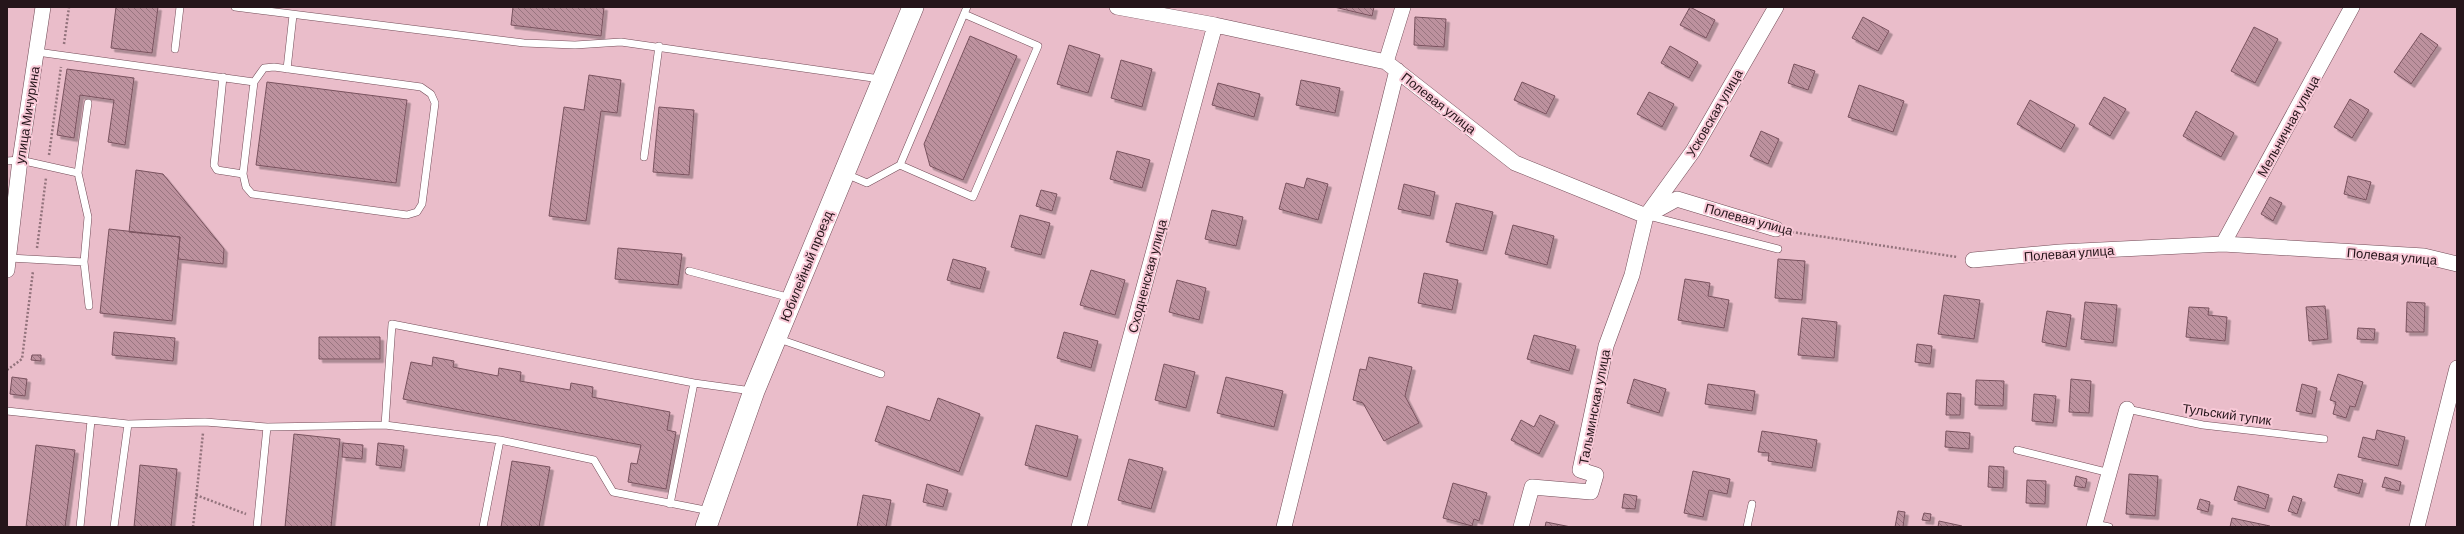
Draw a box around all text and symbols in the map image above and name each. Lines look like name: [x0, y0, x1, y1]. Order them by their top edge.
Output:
street label: улица Мичурина: [11, 64, 43, 165]
street label: Усковская улица: [1682, 66, 1746, 160]
street label: Полевая улица: [1398, 69, 1480, 138]
street label: Мельничная улица: [2254, 72, 2323, 179]
street label: Полевая улица: [1703, 200, 1796, 239]
street label: Юбилейный проезд: [776, 208, 836, 324]
street label: Сходненская улица: [1124, 217, 1170, 335]
street label: Полевая улица: [2023, 242, 2115, 264]
street label: Полевая улица: [2346, 244, 2439, 268]
street label: Тальминская улица: [1575, 347, 1613, 466]
street label: Тульский тупик: [2181, 400, 2273, 428]

